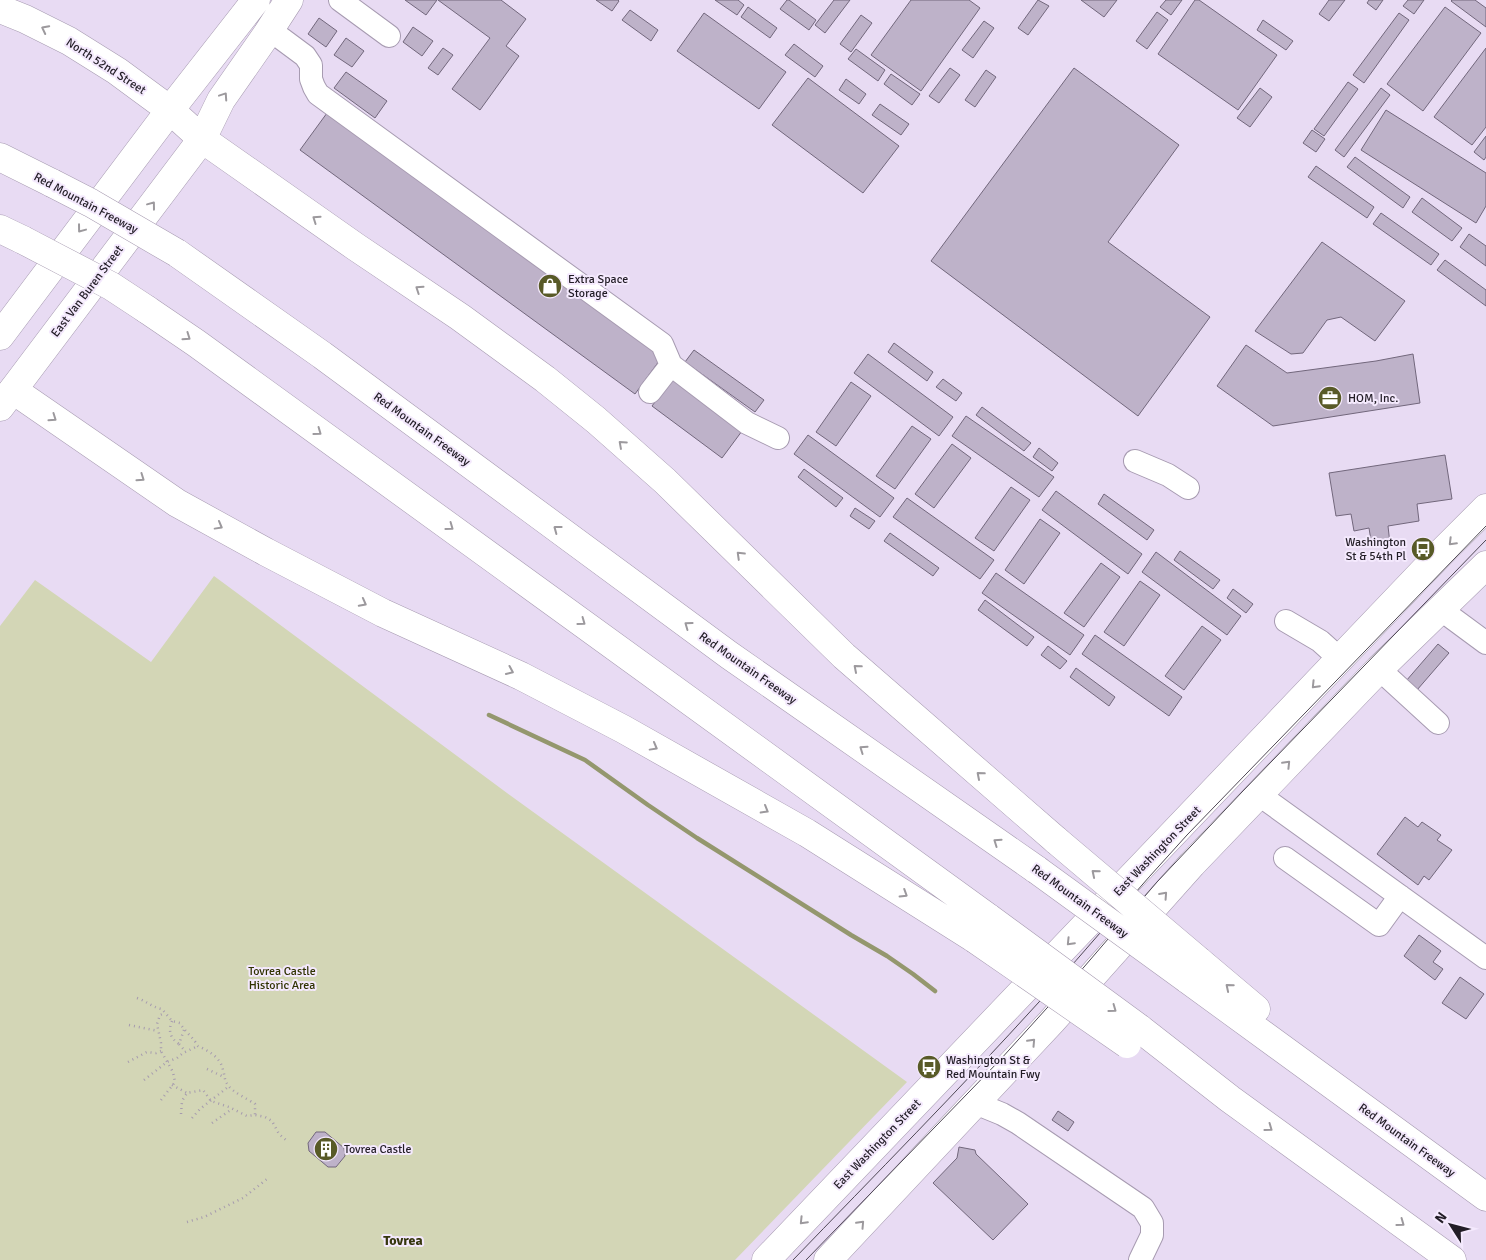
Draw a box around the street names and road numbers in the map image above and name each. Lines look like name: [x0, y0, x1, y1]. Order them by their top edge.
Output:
street label: North 52nd Street: [63, 35, 148, 98]
street label: Red Mountain Freeway: [31, 170, 141, 237]
street label: East Van Buren Street: [48, 242, 127, 340]
street label: Red Mountain Freeway: [370, 389, 473, 470]
street label: Red Mountain Freeway: [696, 629, 800, 708]
street label: East Washington Street: [1110, 803, 1204, 900]
street label: Red Mountain Freeway: [1028, 861, 1131, 942]
street label: East Washington Street: [830, 1096, 924, 1193]
street label: Red Mountain Freeway: [1355, 1100, 1458, 1181]

